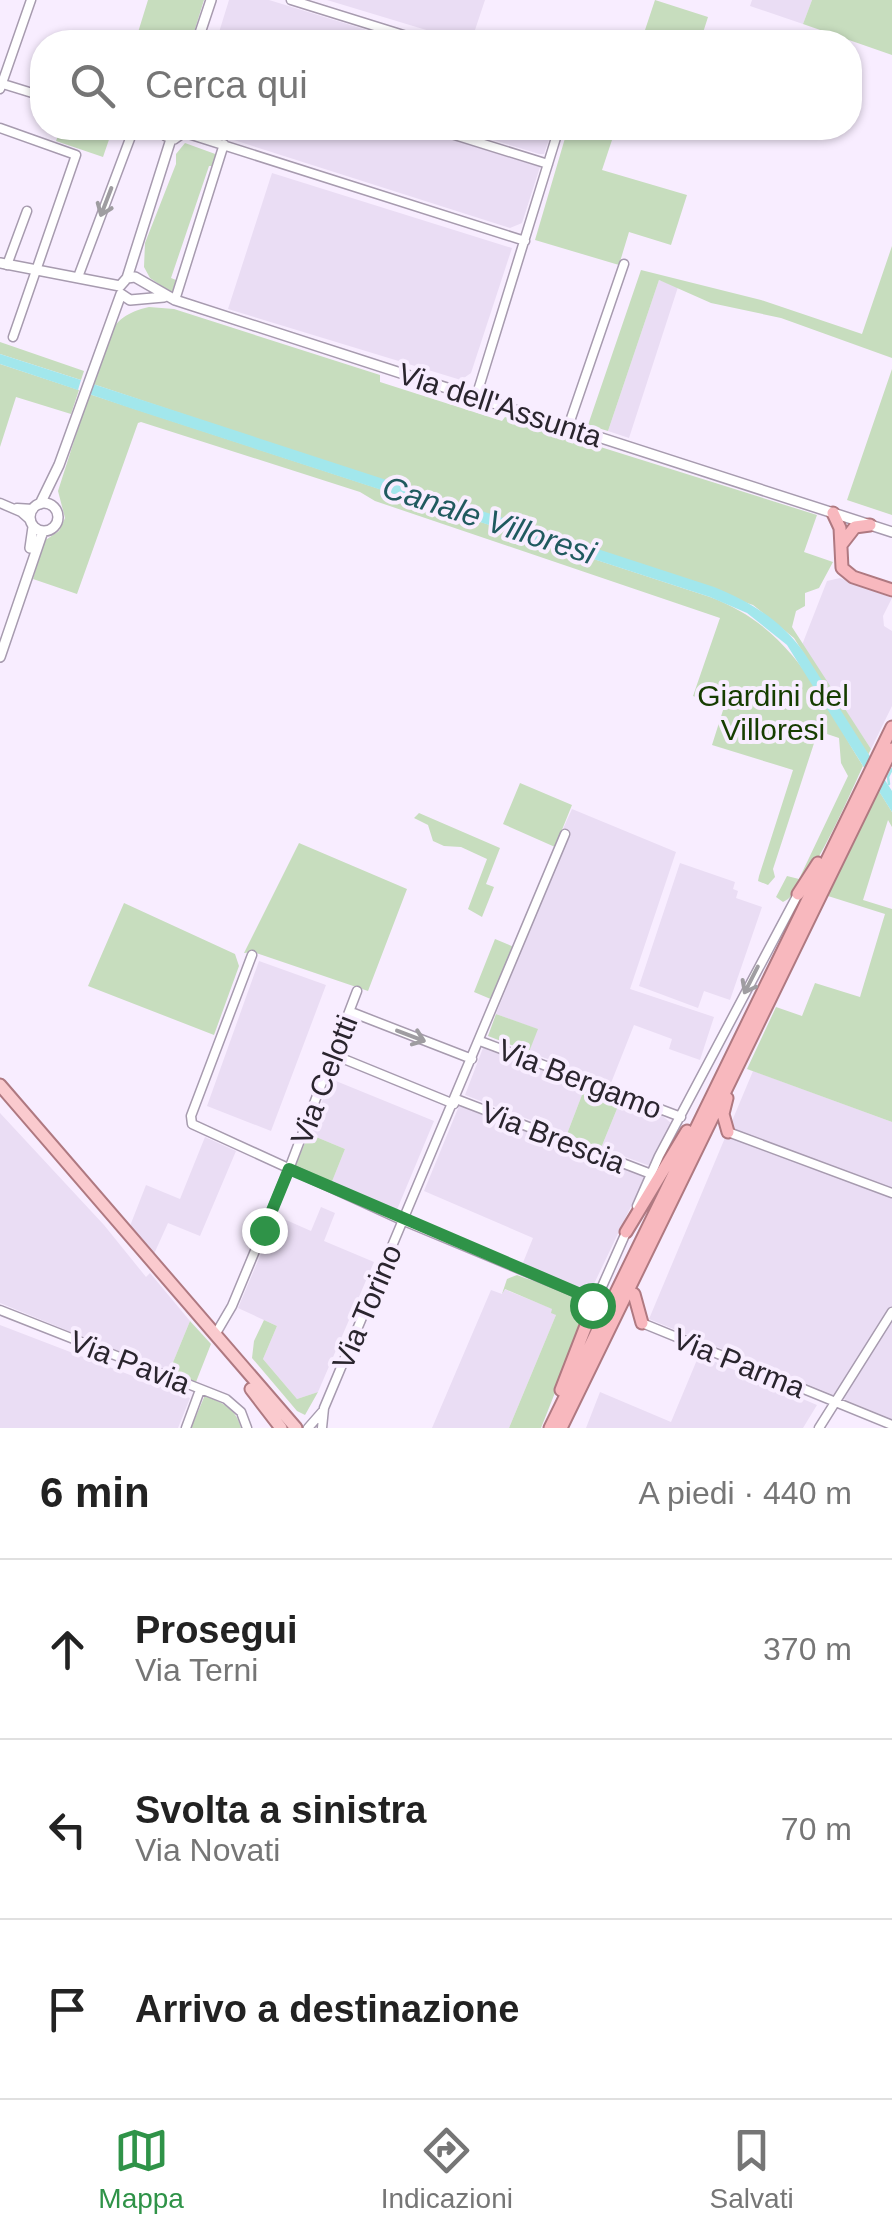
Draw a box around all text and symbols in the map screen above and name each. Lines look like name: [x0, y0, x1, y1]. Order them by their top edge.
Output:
search box: [30, 30, 862, 140]
icon: search: [65, 58, 120, 113]
text: Cerca qui: [145, 64, 308, 106]
one-way arrow: [96, 186, 114, 217]
street label: Via dell'Assunta: [394, 357, 606, 454]
water label: Canale Villoresi: [378, 469, 601, 572]
park label: Giardini del Villoresi: [697, 679, 849, 746]
one-way arrow: [741, 965, 760, 995]
street label: Via Celotti: [284, 1011, 364, 1149]
one-way arrow: [395, 1028, 426, 1046]
street label: Via Bergamo: [493, 1033, 667, 1125]
street label: Via Brescia: [477, 1095, 630, 1180]
route end: [242, 1208, 288, 1254]
street label: Via Torino: [326, 1240, 408, 1374]
route start: [570, 1283, 616, 1329]
street label: Via Parma: [668, 1322, 810, 1405]
street label: Via Pavia: [65, 1324, 195, 1400]
text: 6 min: [40, 1469, 150, 1516]
text: A piedi · 440 m: [639, 1475, 852, 1511]
text: Prosegui: [135, 1609, 298, 1651]
icon: ahead: [40, 1622, 95, 1677]
text: 370 m: [763, 1631, 852, 1667]
text: Via Terni: [135, 1652, 258, 1688]
text: Svolta a sinistra: [135, 1789, 426, 1831]
icon: left: [40, 1802, 95, 1857]
text: 70 m: [781, 1811, 852, 1847]
text: Via Novati: [135, 1832, 280, 1868]
icon: arrive: [40, 1982, 95, 2037]
text: Arrivo a destinazione: [135, 1988, 519, 2030]
tab: Mappa: [98, 2123, 184, 2215]
tab: Indicazioni: [381, 2123, 513, 2215]
tab: Salvati: [710, 2123, 794, 2215]

